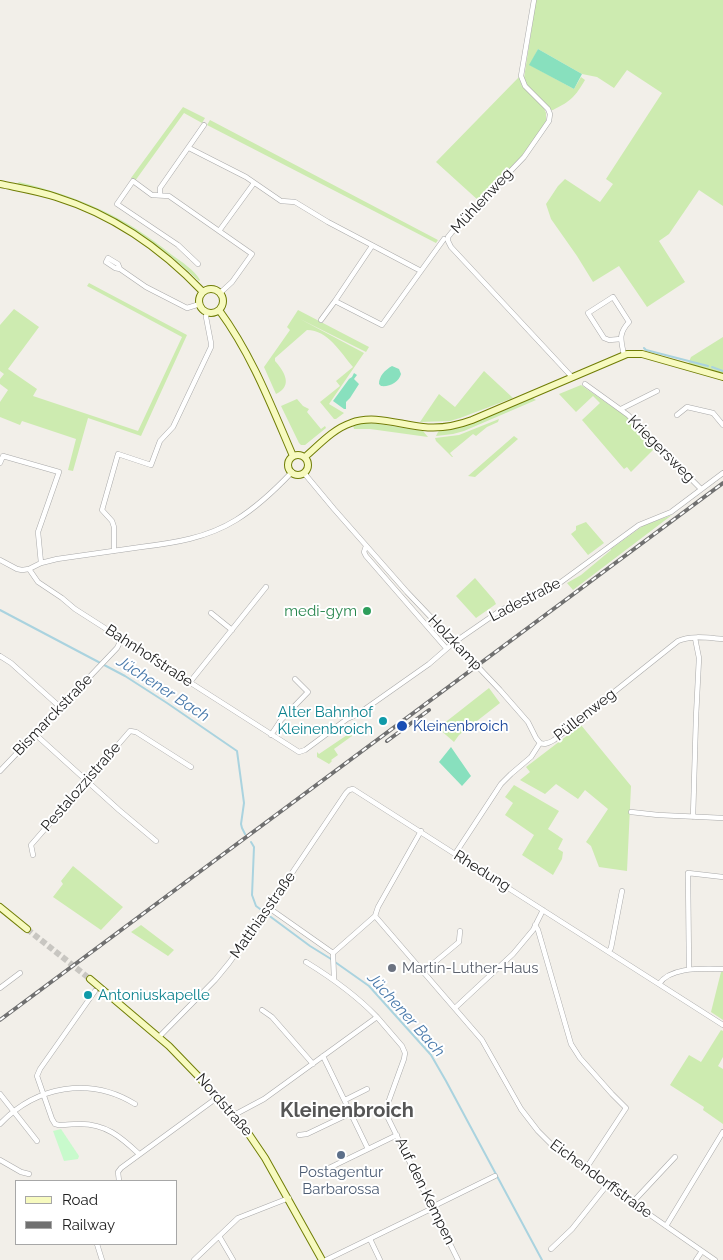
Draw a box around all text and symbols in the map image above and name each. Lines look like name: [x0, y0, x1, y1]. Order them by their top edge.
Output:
street label: Mühlenweg: [447, 165, 517, 237]
street label: Kriegersweg: [624, 412, 698, 486]
street label: Ladestraße: [486, 574, 564, 626]
place label: medi-gym: [284, 602, 357, 620]
marker: medi-gym: [361, 605, 373, 617]
street label: Holzkamp: [424, 611, 486, 675]
street label: Bahnhofstraße: [102, 621, 196, 691]
water label: Jüchener Bach: [113, 652, 213, 726]
street label: Bismarckstraße: [10, 670, 96, 760]
street label: Püllenweg: [550, 685, 620, 745]
place label: Alter Bahnhof Kleinenbroich: [277, 703, 373, 738]
marker: Alter Bahnhof Kleinenbroich: [377, 715, 389, 727]
place label: Kleinenbroich: [413, 717, 509, 735]
marker: Kleinenbroich: [395, 719, 409, 733]
street label: Pestalozzistraße: [37, 739, 125, 835]
street label: Rhedung: [450, 847, 514, 895]
street label: Matthiasstraße: [227, 868, 299, 962]
place label: Martin-Luther-Haus: [402, 959, 538, 977]
marker: Martin-Luther-Haus: [386, 962, 398, 974]
water label: Jüchener Bach: [363, 969, 449, 1061]
place label: Antoniuskapelle: [98, 986, 210, 1004]
marker: Antoniuskapelle: [82, 989, 94, 1001]
street label: Nordstraße: [192, 1070, 256, 1140]
district label: Kleinenbroich: [280, 1099, 414, 1123]
street label: Auf den Kempen: [391, 1135, 459, 1247]
street label: Eichendorffstraße: [546, 1136, 656, 1222]
marker: Postagentur Barbarossa: [335, 1149, 347, 1161]
place label: Postagentur Barbarossa: [299, 1163, 383, 1198]
legend: [15, 1180, 178, 1245]
text: Road: [62, 1191, 98, 1209]
text: Railway: [62, 1216, 115, 1234]

